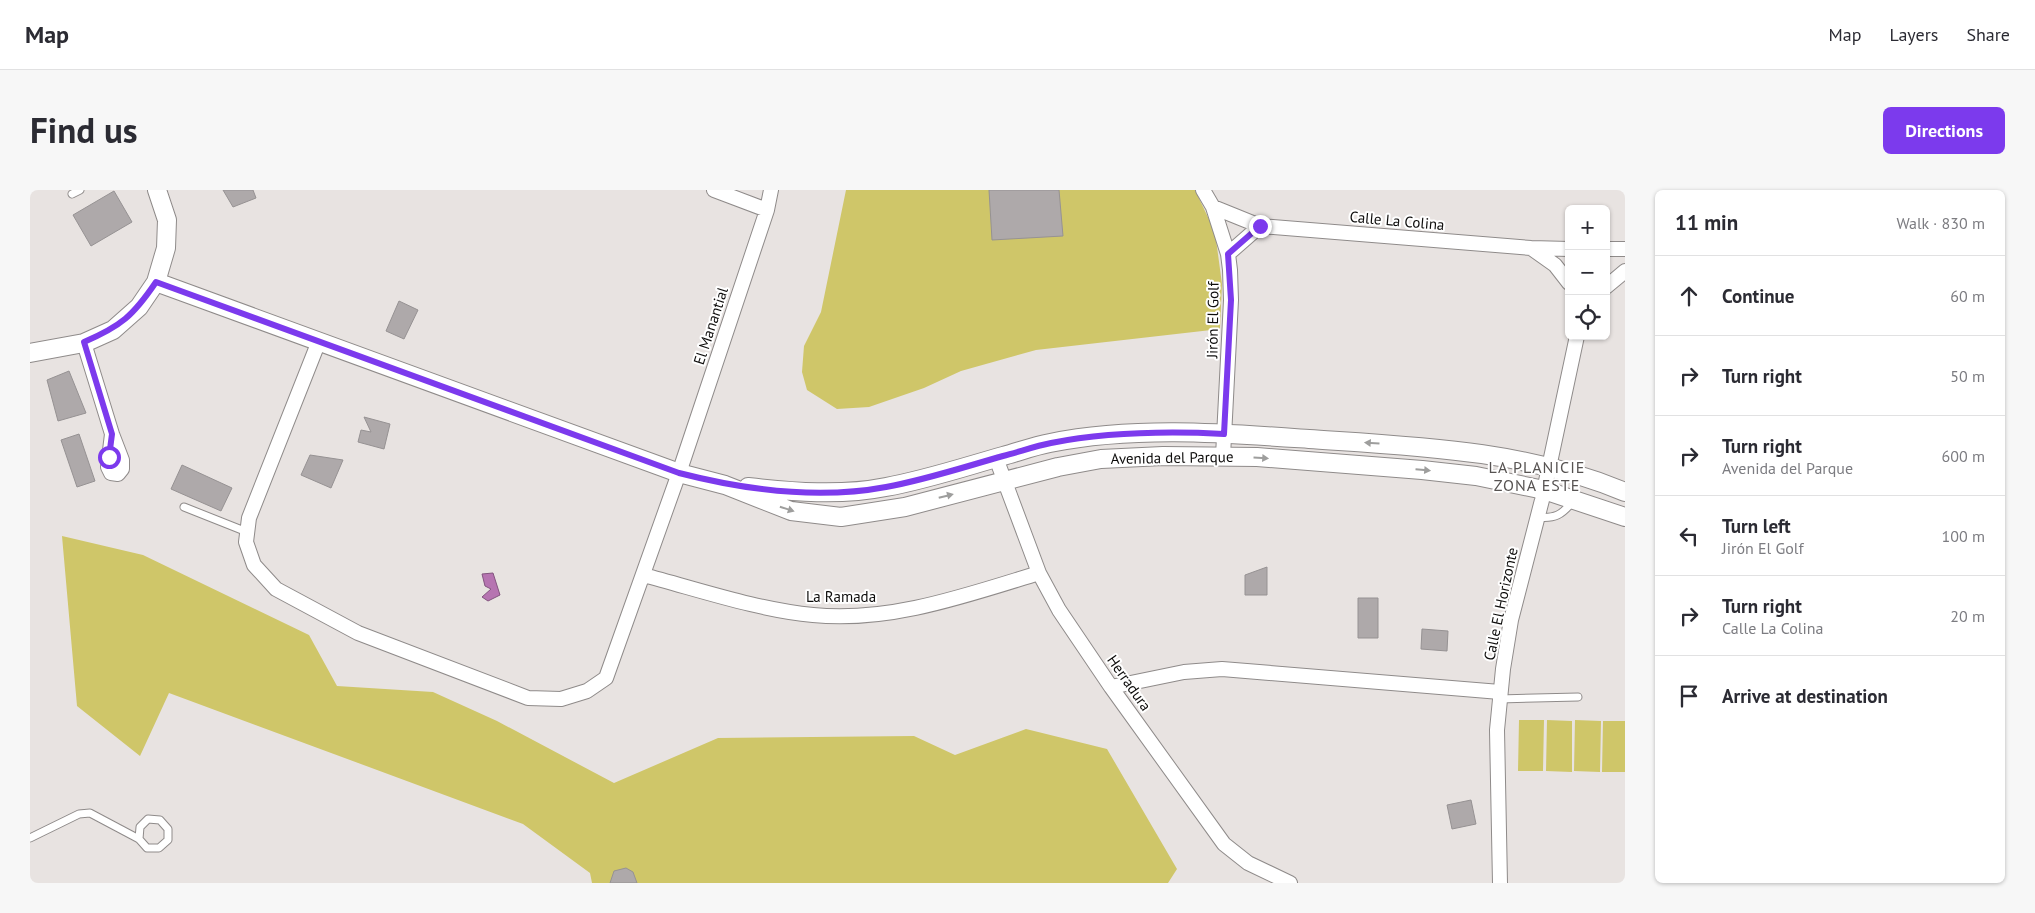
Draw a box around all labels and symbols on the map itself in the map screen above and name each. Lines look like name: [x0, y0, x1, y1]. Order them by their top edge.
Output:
street label: Calle La Colina: [1349, 207, 1445, 234]
route end: [1249, 215, 1272, 238]
street label: Jirón El Golf: [1202, 280, 1223, 359]
street label: El Manantial: [689, 284, 732, 367]
one-way arrow: [1364, 439, 1380, 447]
route start: [98, 446, 121, 469]
street label: Avenida del Parque: [1110, 447, 1234, 468]
one-way arrow: [1254, 454, 1270, 462]
district label: LA PLANICIE ZONA ESTE: [1489, 457, 1585, 495]
one-way arrow: [1416, 466, 1432, 474]
one-way arrow: [938, 492, 954, 500]
one-way arrow: [779, 505, 794, 513]
street label: Calle El Horizonte: [1479, 546, 1522, 662]
street label: La Ramada: [806, 587, 876, 606]
street label: Herradura: [1103, 651, 1156, 714]

